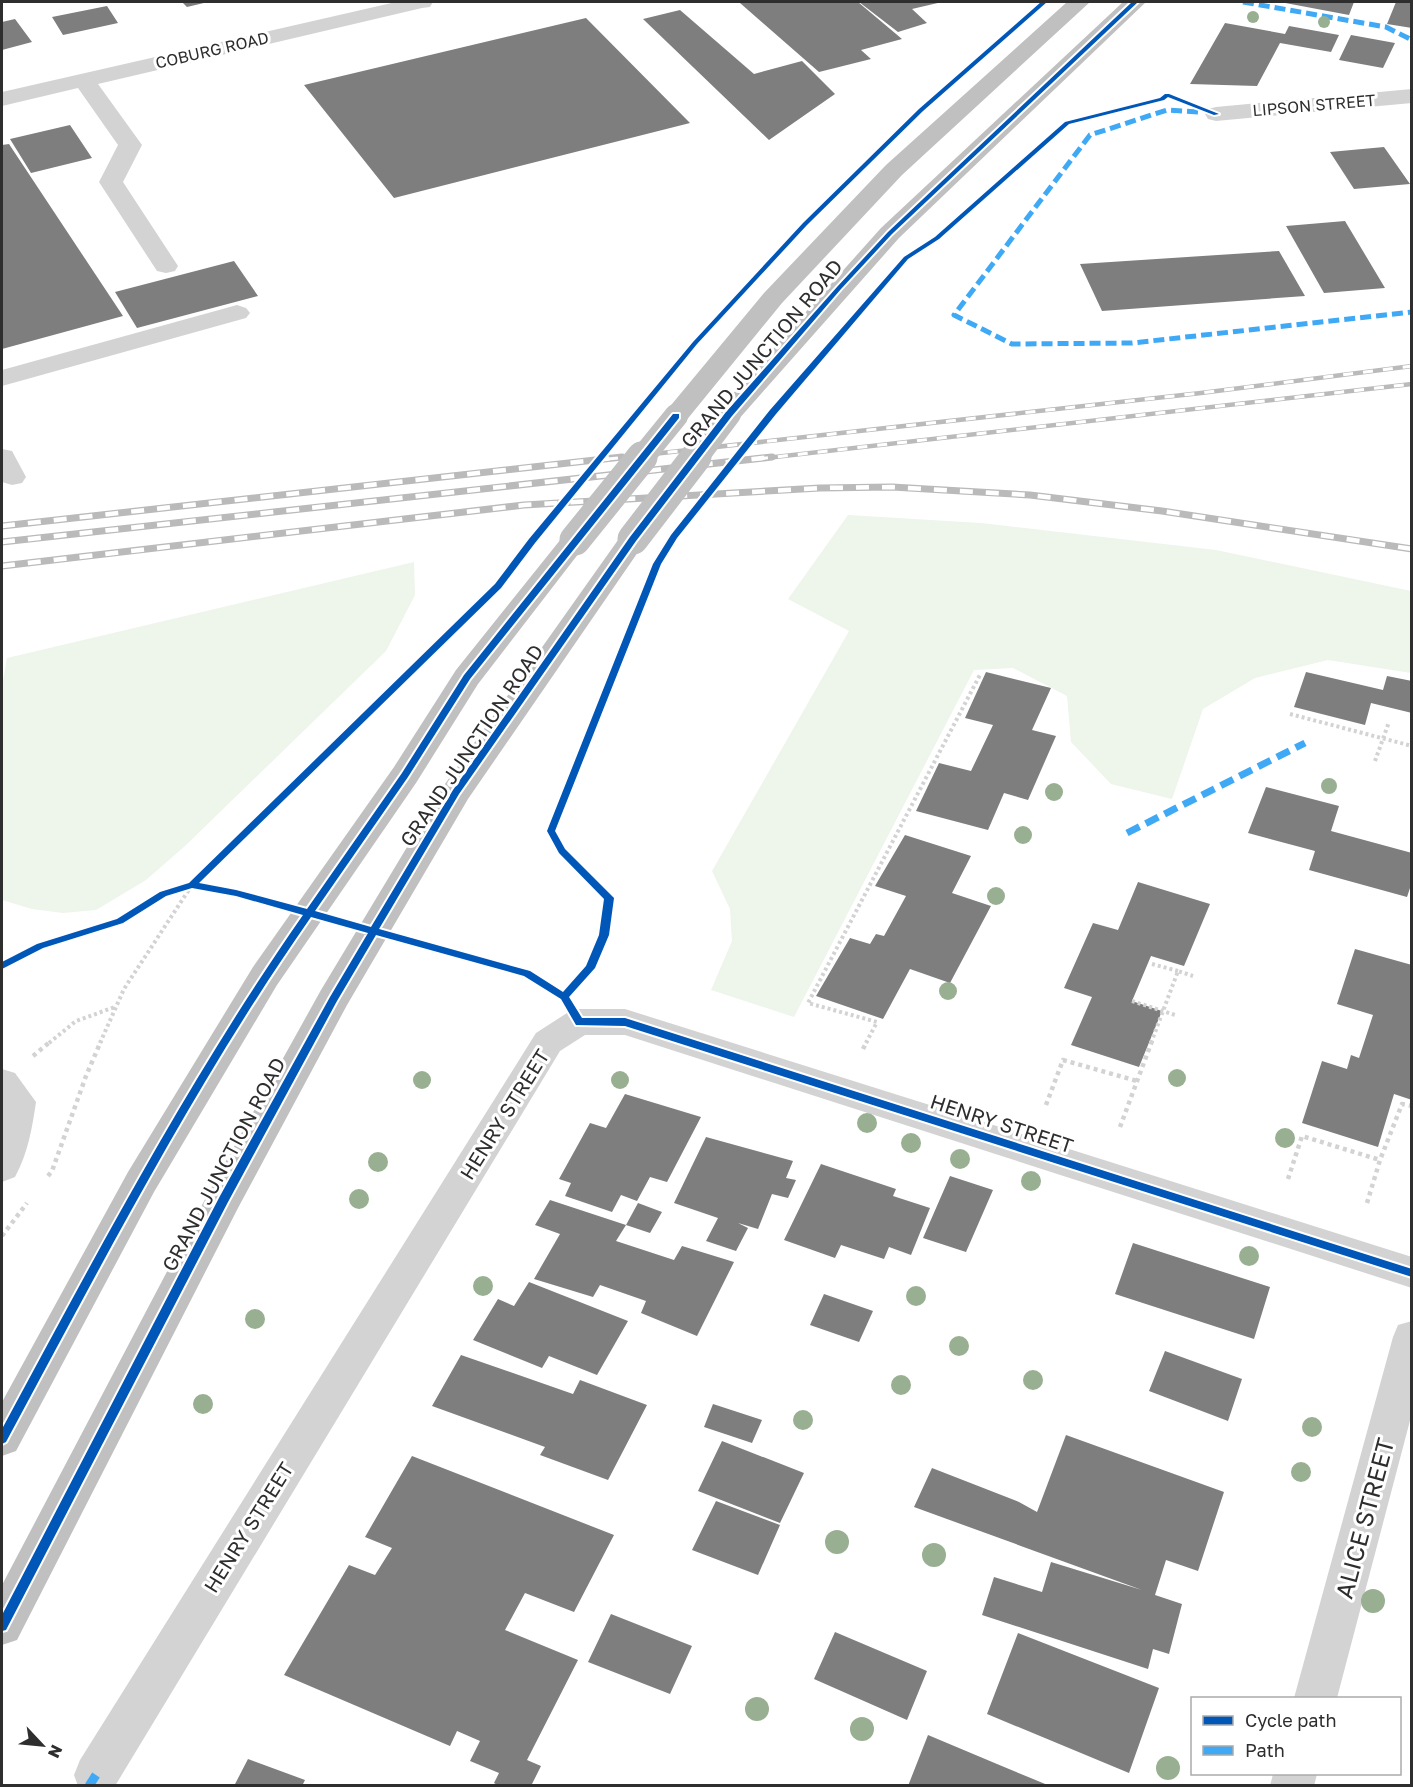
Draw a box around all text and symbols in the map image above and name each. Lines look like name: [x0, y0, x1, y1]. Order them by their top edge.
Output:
street label: COBURG ROAD: [153, 27, 271, 73]
street label: LIPSON STREET: [1252, 90, 1376, 120]
street label: GRAND JUNCTION ROAD: [675, 254, 847, 452]
street label: GRAND JUNCTION ROAD: [394, 639, 548, 851]
street label: HENRY STREET: [454, 1044, 554, 1184]
street label: GRAND JUNCTION ROAD: [156, 1053, 290, 1275]
street label: HENRY STREET: [927, 1089, 1077, 1157]
street label: ALICE STREET: [1329, 1434, 1399, 1601]
street label: HENRY STREET: [198, 1457, 298, 1597]
legend: [1191, 1697, 1401, 1775]
text: Cycle path: [1245, 1709, 1337, 1731]
north arrow: [12, 1715, 72, 1775]
text: Path: [1245, 1739, 1285, 1761]
text: N: [44, 1742, 67, 1761]

